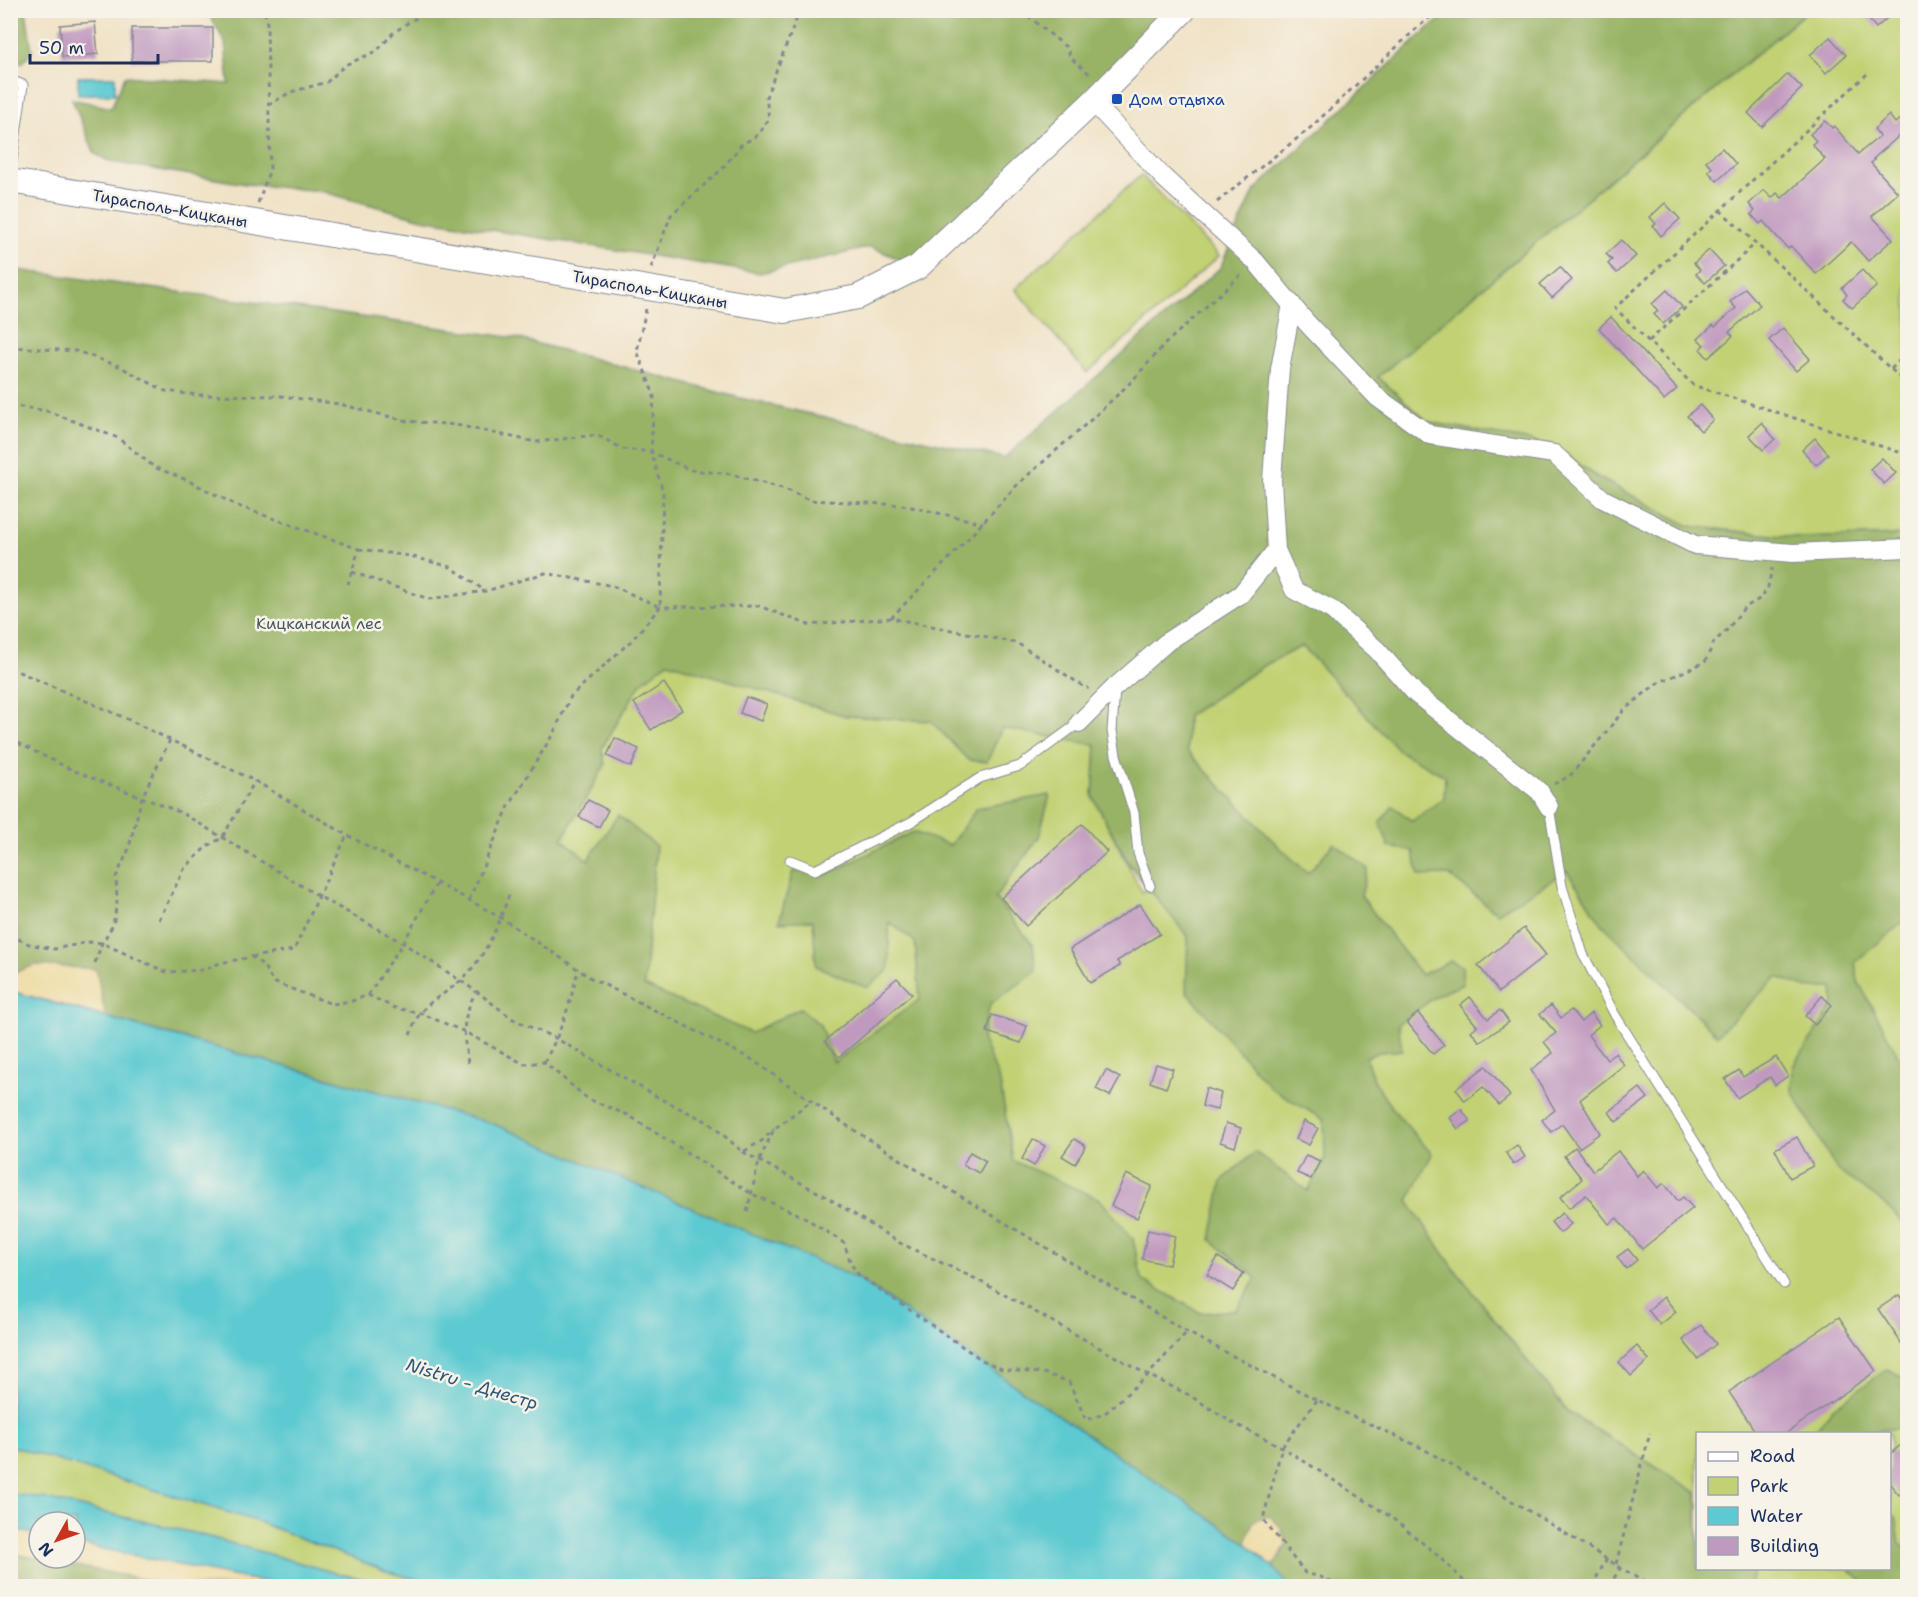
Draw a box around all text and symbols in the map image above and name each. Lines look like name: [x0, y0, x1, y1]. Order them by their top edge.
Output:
scale bar: [30, 27, 158, 65]
text: 50 m: [39, 36, 84, 60]
place label: Дом отдыха: [1129, 89, 1225, 110]
marker: Дом отдыха: [1110, 92, 1124, 106]
street label: Тирасполь-Кицканы: [91, 185, 249, 232]
street label: Тирасполь-Кицканы: [571, 266, 729, 313]
park label: Кицканский лес: [256, 613, 382, 634]
water label: Nistru - Днестр: [403, 1353, 541, 1415]
legend: [1696, 1432, 1891, 1570]
text: Road: [1750, 1444, 1795, 1468]
text: Park: [1750, 1474, 1789, 1498]
text: Water: [1750, 1504, 1803, 1528]
north arrow: [27, 1510, 87, 1570]
text: Building: [1750, 1534, 1819, 1558]
text: N: [34, 1538, 58, 1561]

